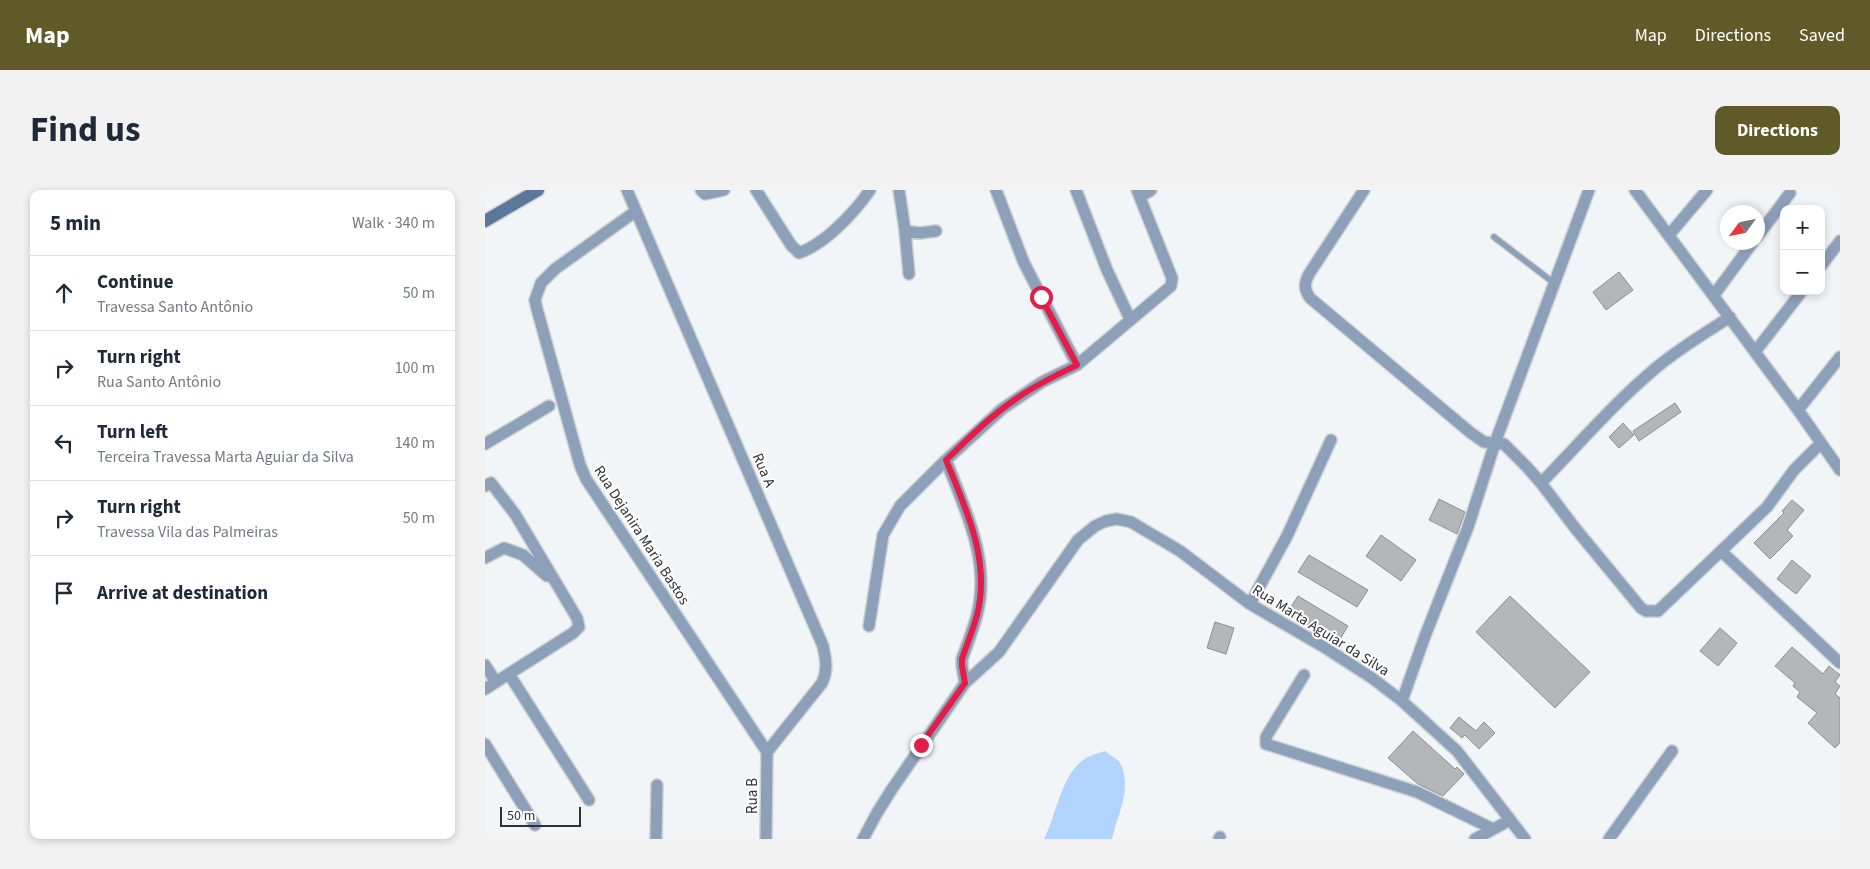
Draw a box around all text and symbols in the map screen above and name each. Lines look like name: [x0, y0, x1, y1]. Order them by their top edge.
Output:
text: Map: [25, 18, 70, 53]
text: Map: [1635, 23, 1667, 48]
text: Directions: [1695, 23, 1771, 48]
text: Saved: [1799, 23, 1845, 48]
text: Find us: [30, 105, 140, 155]
button: Directions: [1715, 106, 1840, 155]
north arrow: [1720, 205, 1765, 250]
map controls: [1780, 205, 1825, 295]
button: +: [1780, 205, 1825, 250]
text: 5 min: [50, 208, 101, 238]
text: Walk · 340 m: [352, 212, 435, 234]
button: −: [1780, 250, 1825, 295]
text: Continue: [97, 269, 174, 296]
icon: ahead: [50, 279, 78, 307]
text: 50 m: [403, 282, 435, 304]
route start: [1030, 286, 1053, 309]
text: Travessa Santo Antônio: [97, 296, 253, 318]
text: Turn right: [97, 344, 181, 371]
icon: right: [50, 354, 78, 382]
text: 100 m: [395, 357, 435, 379]
text: Rua Santo Antônio: [97, 371, 221, 393]
text: Turn left: [97, 419, 168, 446]
icon: left: [50, 429, 78, 457]
text: 140 m: [395, 432, 435, 454]
text: Terceira Travessa Marta Aguiar da Silva: [97, 446, 354, 468]
street label: Rua A: [747, 450, 780, 491]
street label: Rua Dejanira Maria Bastos: [589, 462, 695, 609]
text: Turn right: [97, 494, 181, 521]
icon: right: [50, 504, 78, 532]
text: 50 m: [403, 507, 435, 529]
text: Travessa Vila das Palmeiras: [97, 521, 278, 543]
icon: arrive: [50, 579, 78, 607]
text: Arrive at destination: [97, 580, 268, 607]
street label: Rua Marta Aguiar da Silva: [1248, 580, 1393, 681]
route end: [910, 734, 933, 757]
street label: Rua B: [742, 778, 763, 814]
scale bar: [500, 804, 581, 827]
text: 50 m: [507, 806, 535, 826]

